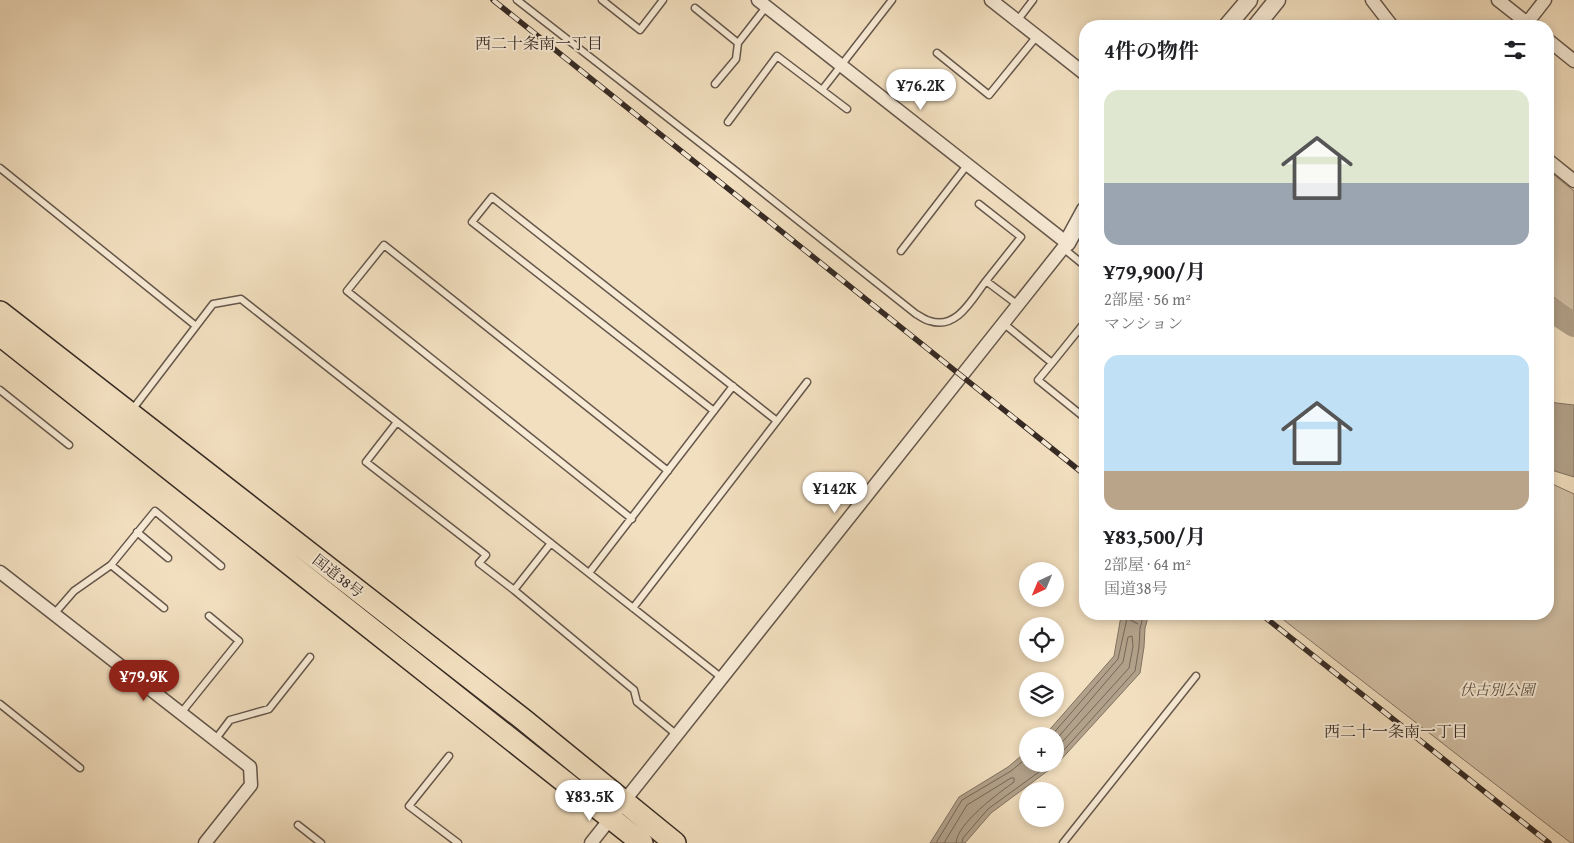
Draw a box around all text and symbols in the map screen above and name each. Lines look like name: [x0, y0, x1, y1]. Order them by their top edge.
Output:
district label: 西二十条南一丁目: [475, 31, 603, 55]
text: 4件の物件: [1104, 35, 1199, 66]
icon: filters: [1501, 36, 1529, 64]
pin: ¥76.2K: [880, 68, 962, 111]
text: ¥76.2K: [897, 73, 945, 97]
icon: home: [1272, 123, 1362, 213]
text: ¥79,900/月: [1104, 256, 1206, 287]
text: 2部屋 · 56 m²: [1104, 287, 1191, 311]
text: マンション: [1104, 311, 1183, 335]
icon: home: [1272, 388, 1362, 478]
pin: ¥142K: [800, 472, 870, 514]
text: ¥142K: [813, 476, 857, 500]
text: ¥83,500/月: [1104, 521, 1206, 552]
street label: 国道38号: [308, 549, 368, 602]
text: 2部屋 · 64 m²: [1104, 552, 1191, 576]
north arrow: [1019, 562, 1064, 608]
map controls: [1019, 562, 1064, 827]
text: 国道38号: [1104, 576, 1167, 600]
button: locate: [1019, 617, 1064, 662]
pin: ¥79.9K: [103, 660, 185, 702]
text: ¥79.9K: [120, 664, 168, 688]
button: layers: [1019, 672, 1064, 717]
park label: 伏古別公園: [1459, 679, 1537, 700]
district label: 西二十一条南一丁目: [1324, 719, 1468, 743]
button: +: [1019, 727, 1064, 772]
pin: ¥83.5K: [549, 780, 631, 822]
button: −: [1019, 782, 1064, 827]
text: ¥83.5K: [566, 784, 614, 808]

